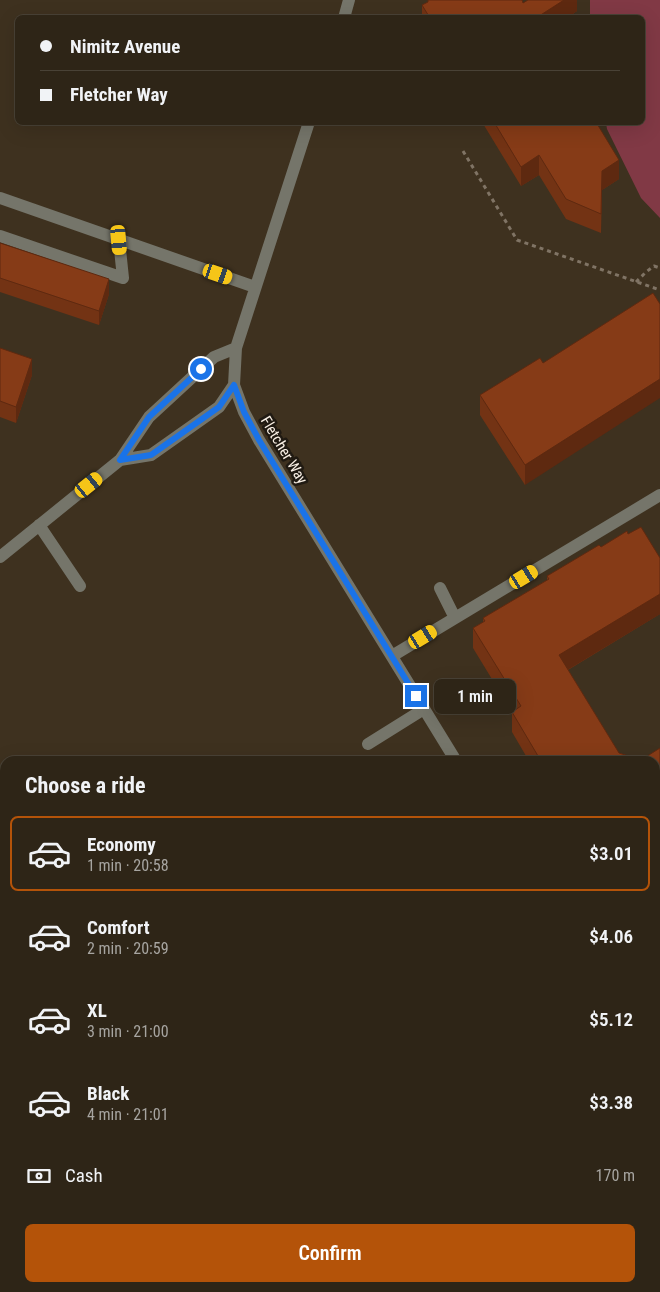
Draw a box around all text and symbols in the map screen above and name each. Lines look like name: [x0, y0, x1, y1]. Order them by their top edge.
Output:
text: Nimitz Avenue: [70, 35, 180, 58]
text: Fletcher Way: [70, 83, 168, 106]
car: [110, 224, 127, 256]
car: [201, 262, 234, 286]
route start: [190, 358, 212, 380]
street label: Fletcher Way: [257, 413, 311, 487]
car: [72, 470, 105, 500]
car: [507, 563, 540, 591]
car: [406, 623, 439, 651]
callout: 1 min: [434, 678, 516, 714]
route end: [405, 685, 427, 707]
text: 1 min: [457, 687, 493, 706]
text: Choose a ride: [25, 773, 146, 798]
icon: car: [27, 831, 72, 876]
text: Economy: [87, 833, 156, 856]
text: $3.01: [589, 842, 633, 865]
text: 1 min · 20:58: [87, 856, 169, 875]
icon: car: [27, 914, 72, 959]
text: Comfort: [87, 916, 150, 939]
text: $4.06: [589, 925, 633, 948]
text: 2 min · 20:59: [87, 939, 169, 958]
icon: car: [27, 997, 72, 1042]
text: XL: [87, 999, 107, 1022]
text: $5.12: [589, 1008, 633, 1031]
text: 3 min · 21:00: [87, 1022, 169, 1041]
icon: car: [27, 1080, 72, 1125]
text: Black: [87, 1082, 129, 1105]
text: $3.38: [589, 1091, 633, 1114]
text: 4 min · 21:01: [87, 1105, 169, 1124]
icon: cash: [25, 1162, 53, 1190]
text: Cash: [65, 1164, 103, 1187]
text: 170 m: [596, 1166, 635, 1185]
button: Confirm: [25, 1224, 635, 1282]

